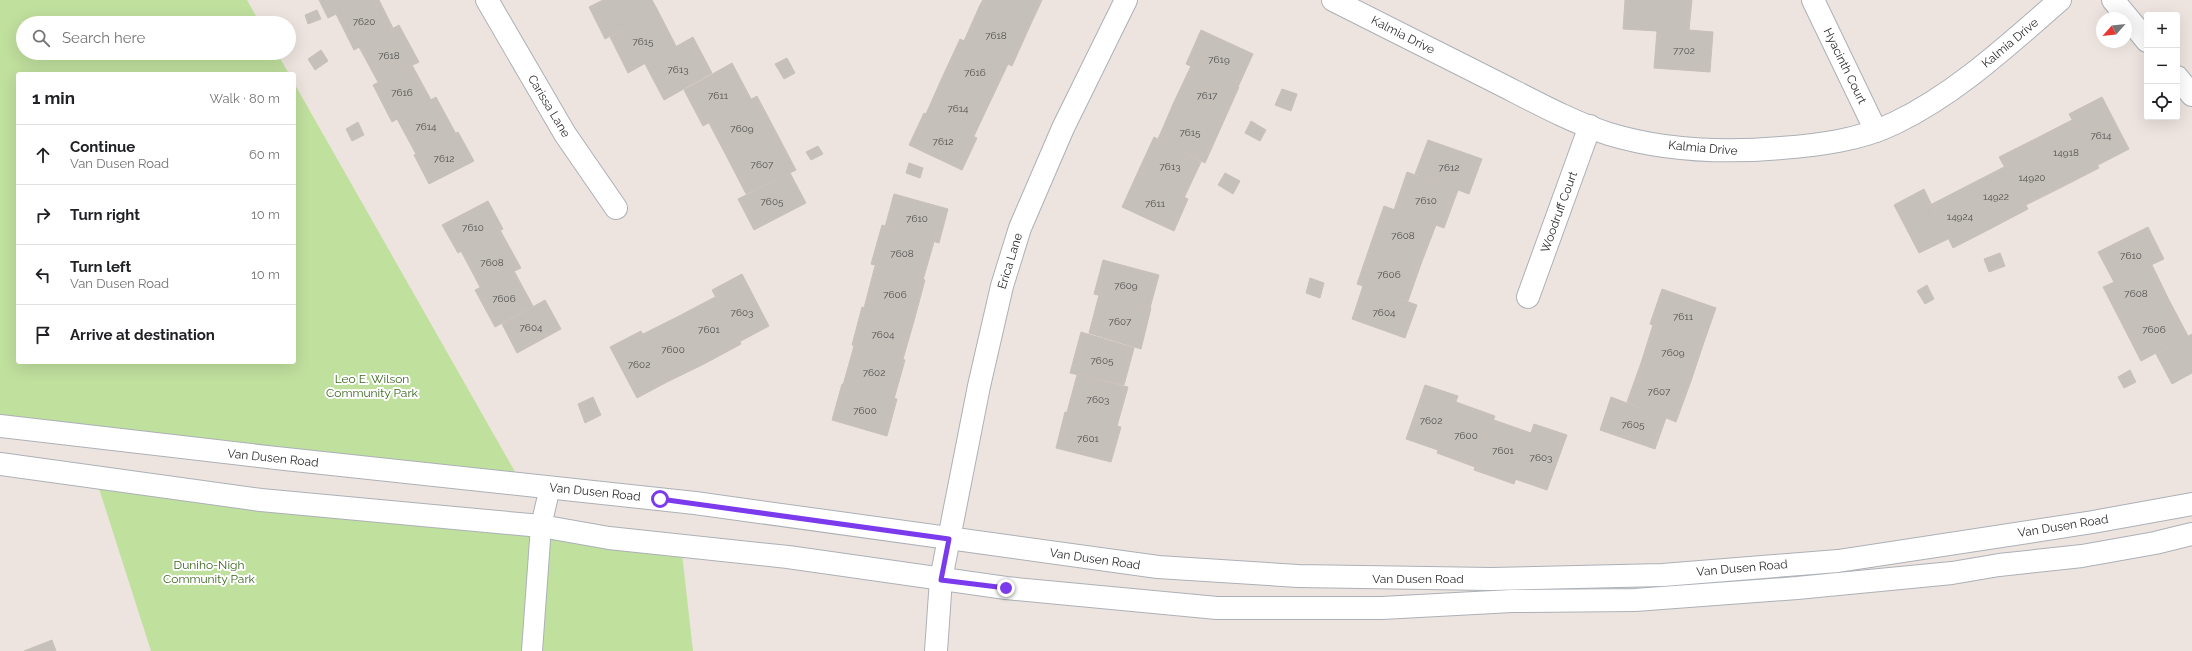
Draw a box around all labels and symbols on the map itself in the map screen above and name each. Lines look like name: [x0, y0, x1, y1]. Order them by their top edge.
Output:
north arrow: [2096, 12, 2132, 48]
street label: Kalmia Drive: [1369, 13, 1437, 57]
street label: Kalmia Drive: [1979, 15, 2041, 71]
house number: 7620: [353, 16, 375, 27]
street label: Hyacinth Court: [1821, 26, 1869, 106]
house number: 7618: [985, 30, 1007, 41]
house number: 7615: [632, 36, 654, 47]
house number: 7702: [1673, 45, 1695, 56]
house number: 7618: [378, 50, 400, 61]
house number: 7619: [1208, 54, 1230, 65]
house number: 7613: [668, 64, 689, 75]
house number: 7616: [964, 67, 986, 78]
street label: Carissa Lane: [525, 72, 573, 140]
house number: 7616: [391, 87, 413, 98]
house number: 7611: [708, 90, 729, 101]
house number: 7617: [1197, 90, 1218, 101]
house number: 7614: [947, 103, 969, 114]
house number: 7614: [415, 121, 437, 132]
house number: 7609: [730, 123, 754, 134]
house number: 7615: [1179, 127, 1201, 138]
house number: 7614: [2090, 130, 2112, 141]
house number: 7612: [933, 136, 953, 147]
street label: Kalmia Drive: [1668, 138, 1738, 158]
house number: 14918: [2053, 147, 2079, 158]
house number: 7612: [434, 153, 454, 164]
house number: 7607: [751, 159, 774, 170]
house number: 7613: [1160, 161, 1181, 172]
house number: 7612: [1439, 162, 1459, 173]
street label: Woodruff Court: [1538, 170, 1580, 254]
house number: 14920: [2019, 172, 2045, 183]
house number: 14922: [1983, 191, 2009, 202]
house number: 7610: [1415, 195, 1437, 206]
house number: 7605: [761, 196, 784, 207]
house number: 7611: [1145, 198, 1166, 209]
house number: 14924: [1947, 211, 1974, 222]
house number: 7610: [906, 213, 928, 224]
house number: 7610: [462, 222, 484, 233]
house number: 7608: [1391, 230, 1415, 241]
street label: Erica Lane: [995, 231, 1025, 291]
house number: 7608: [890, 248, 914, 259]
house number: 7610: [2120, 250, 2142, 261]
house number: 7608: [480, 257, 504, 268]
house number: 7606: [1377, 269, 1401, 280]
house number: 7609: [1114, 280, 1138, 291]
house number: 7608: [2124, 288, 2148, 299]
house number: 7606: [883, 289, 907, 300]
house number: 7606: [492, 293, 516, 304]
house number: 7603: [731, 307, 753, 318]
house number: 7604: [1373, 307, 1396, 318]
house number: 7611: [1673, 311, 1694, 322]
house number: 7607: [1109, 316, 1132, 327]
house number: 7604: [520, 322, 543, 333]
house number: 7601: [698, 324, 721, 335]
house number: 7606: [2142, 324, 2166, 335]
house number: 7604: [872, 329, 895, 340]
house number: 7600: [661, 344, 685, 355]
house number: 7609: [1661, 347, 1685, 358]
house number: 7605: [1091, 355, 1114, 366]
house number: 7602: [628, 359, 650, 370]
house number: 7602: [863, 367, 885, 378]
park label: Leo E. Wilson Community Park: [326, 372, 419, 400]
house number: 7607: [1648, 386, 1671, 397]
house number: 7603: [1087, 394, 1109, 405]
house number: 7600: [853, 405, 877, 416]
house number: 7602: [1420, 415, 1442, 426]
house number: 7605: [1622, 419, 1645, 430]
house number: 7600: [1454, 430, 1478, 441]
house number: 7601: [1077, 433, 1100, 444]
house number: 7601: [1492, 445, 1515, 456]
street label: Van Dusen Road: [227, 446, 319, 470]
house number: 7603: [1530, 452, 1552, 463]
street label: Van Dusen Road: [549, 480, 641, 504]
route start: [651, 490, 669, 508]
street label: Van Dusen Road: [2017, 512, 2109, 540]
street label: Van Dusen Road: [1049, 546, 1141, 572]
street label: Van Dusen Road: [1696, 557, 1788, 579]
park label: Duniho-Nigh Community Park: [163, 558, 256, 586]
street label: Van Dusen Road: [1372, 572, 1464, 586]
route end: [997, 579, 1015, 597]

